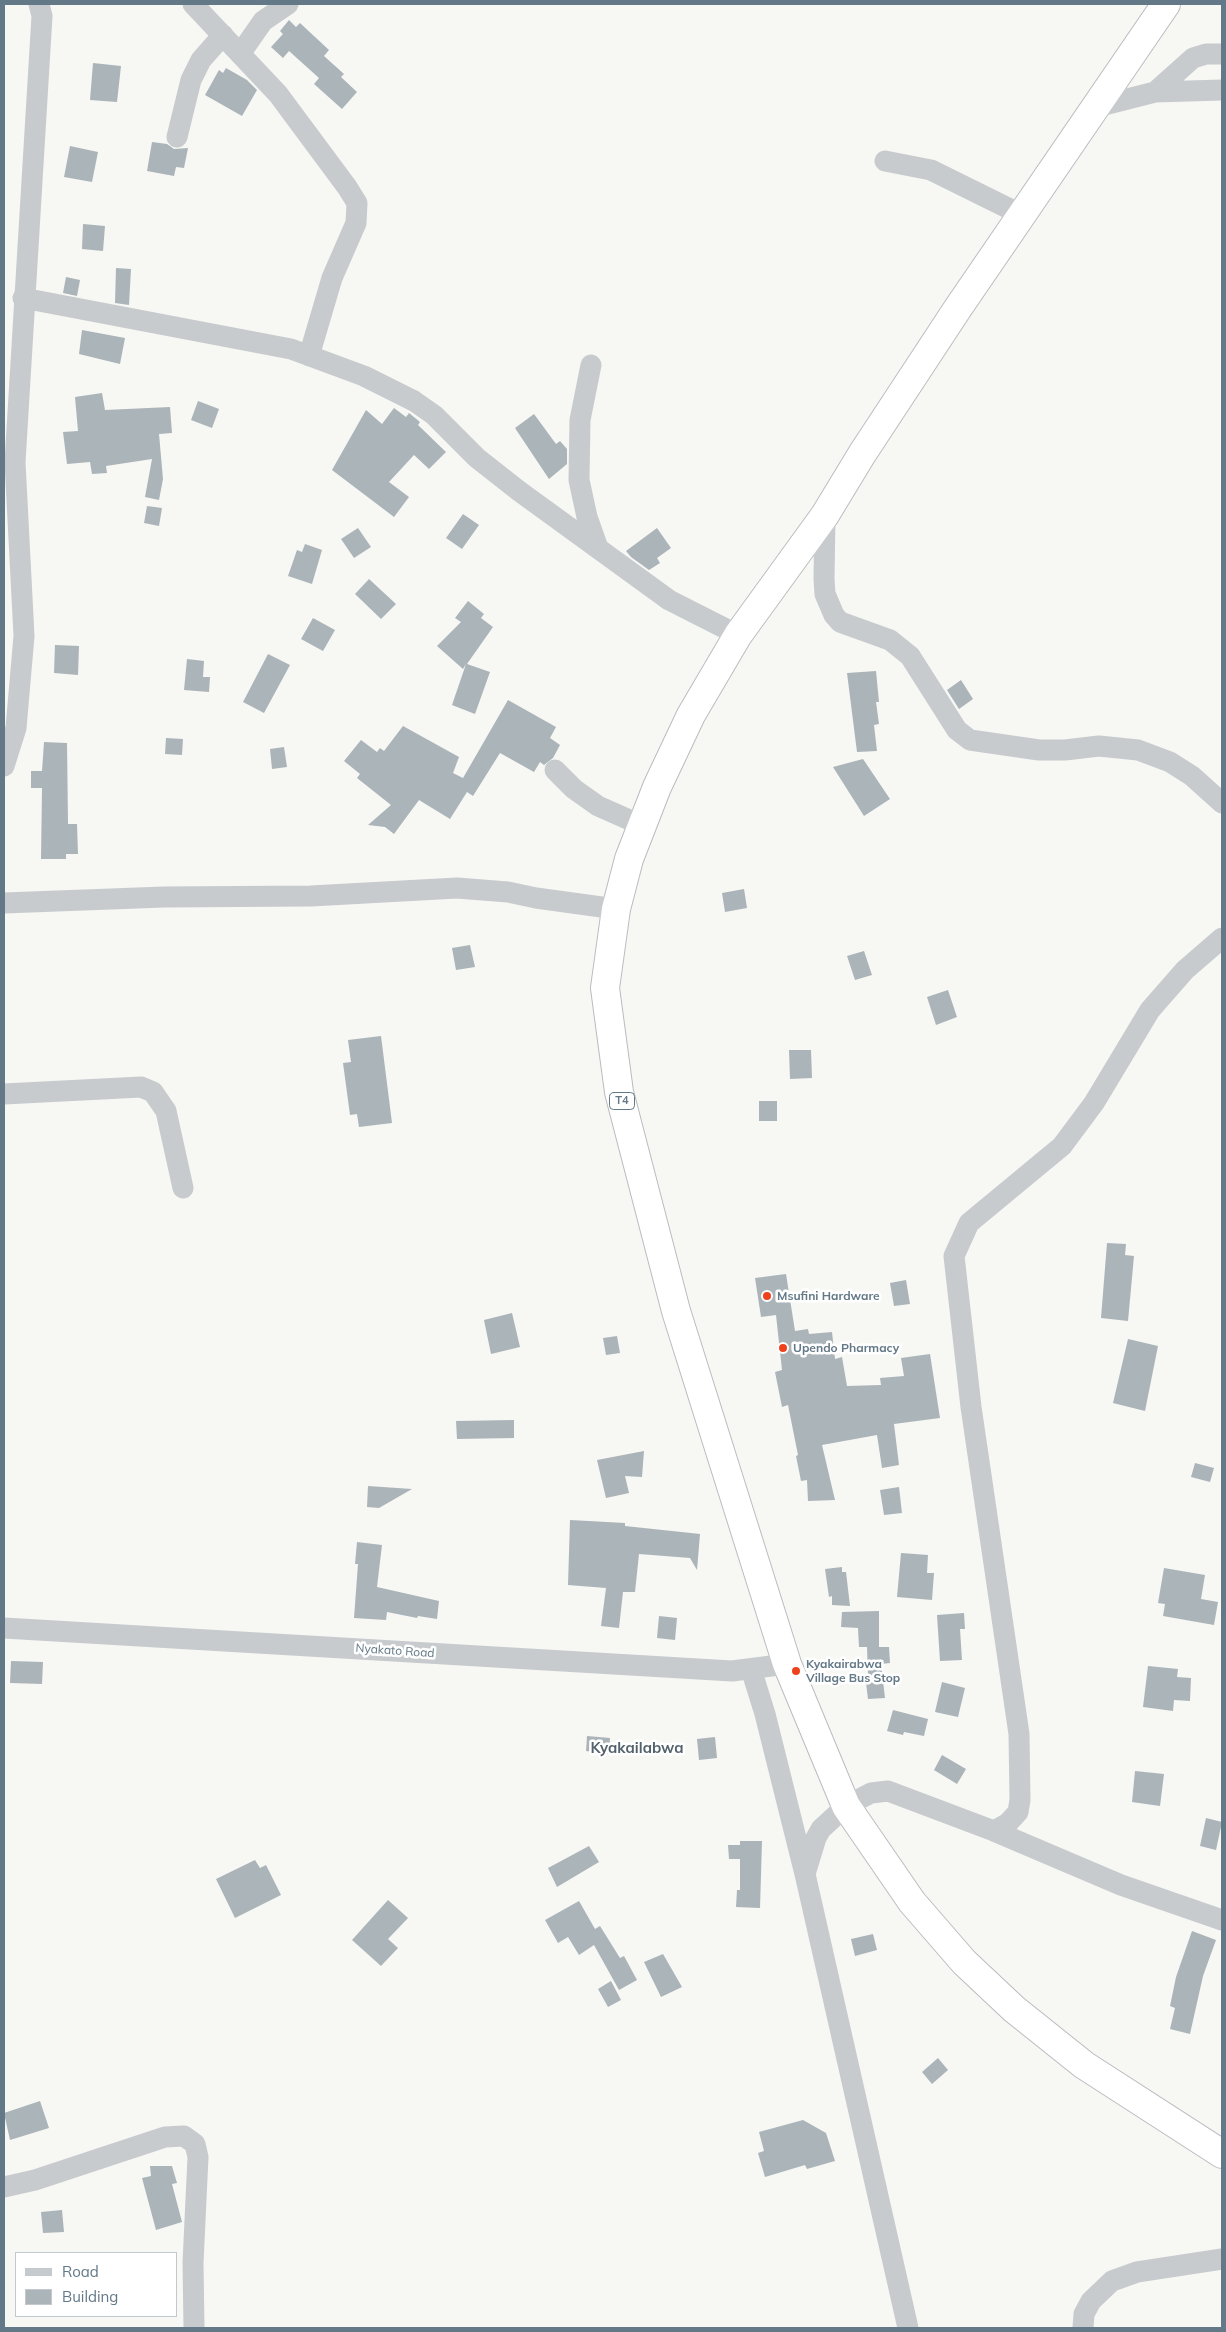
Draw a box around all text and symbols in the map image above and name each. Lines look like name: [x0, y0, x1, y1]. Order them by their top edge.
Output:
road number: T4: [610, 1092, 634, 1110]
place label: Msufini Hardware: [777, 1289, 880, 1303]
marker: Msufini Hardware: [761, 1290, 773, 1302]
place label: Upendo Pharmacy: [793, 1341, 899, 1355]
marker: Upendo Pharmacy: [777, 1342, 789, 1354]
street label: Nyakato Road: [355, 1641, 435, 1661]
place label: Kyakairabwa Village Bus Stop: [806, 1657, 900, 1685]
marker: Kyakairabwa Village Bus Stop: [790, 1665, 802, 1677]
district label: Kyakailabwa: [590, 1739, 684, 1757]
legend: [15, 2252, 178, 2317]
text: Road: [62, 2262, 99, 2281]
text: Building: [62, 2287, 118, 2306]

